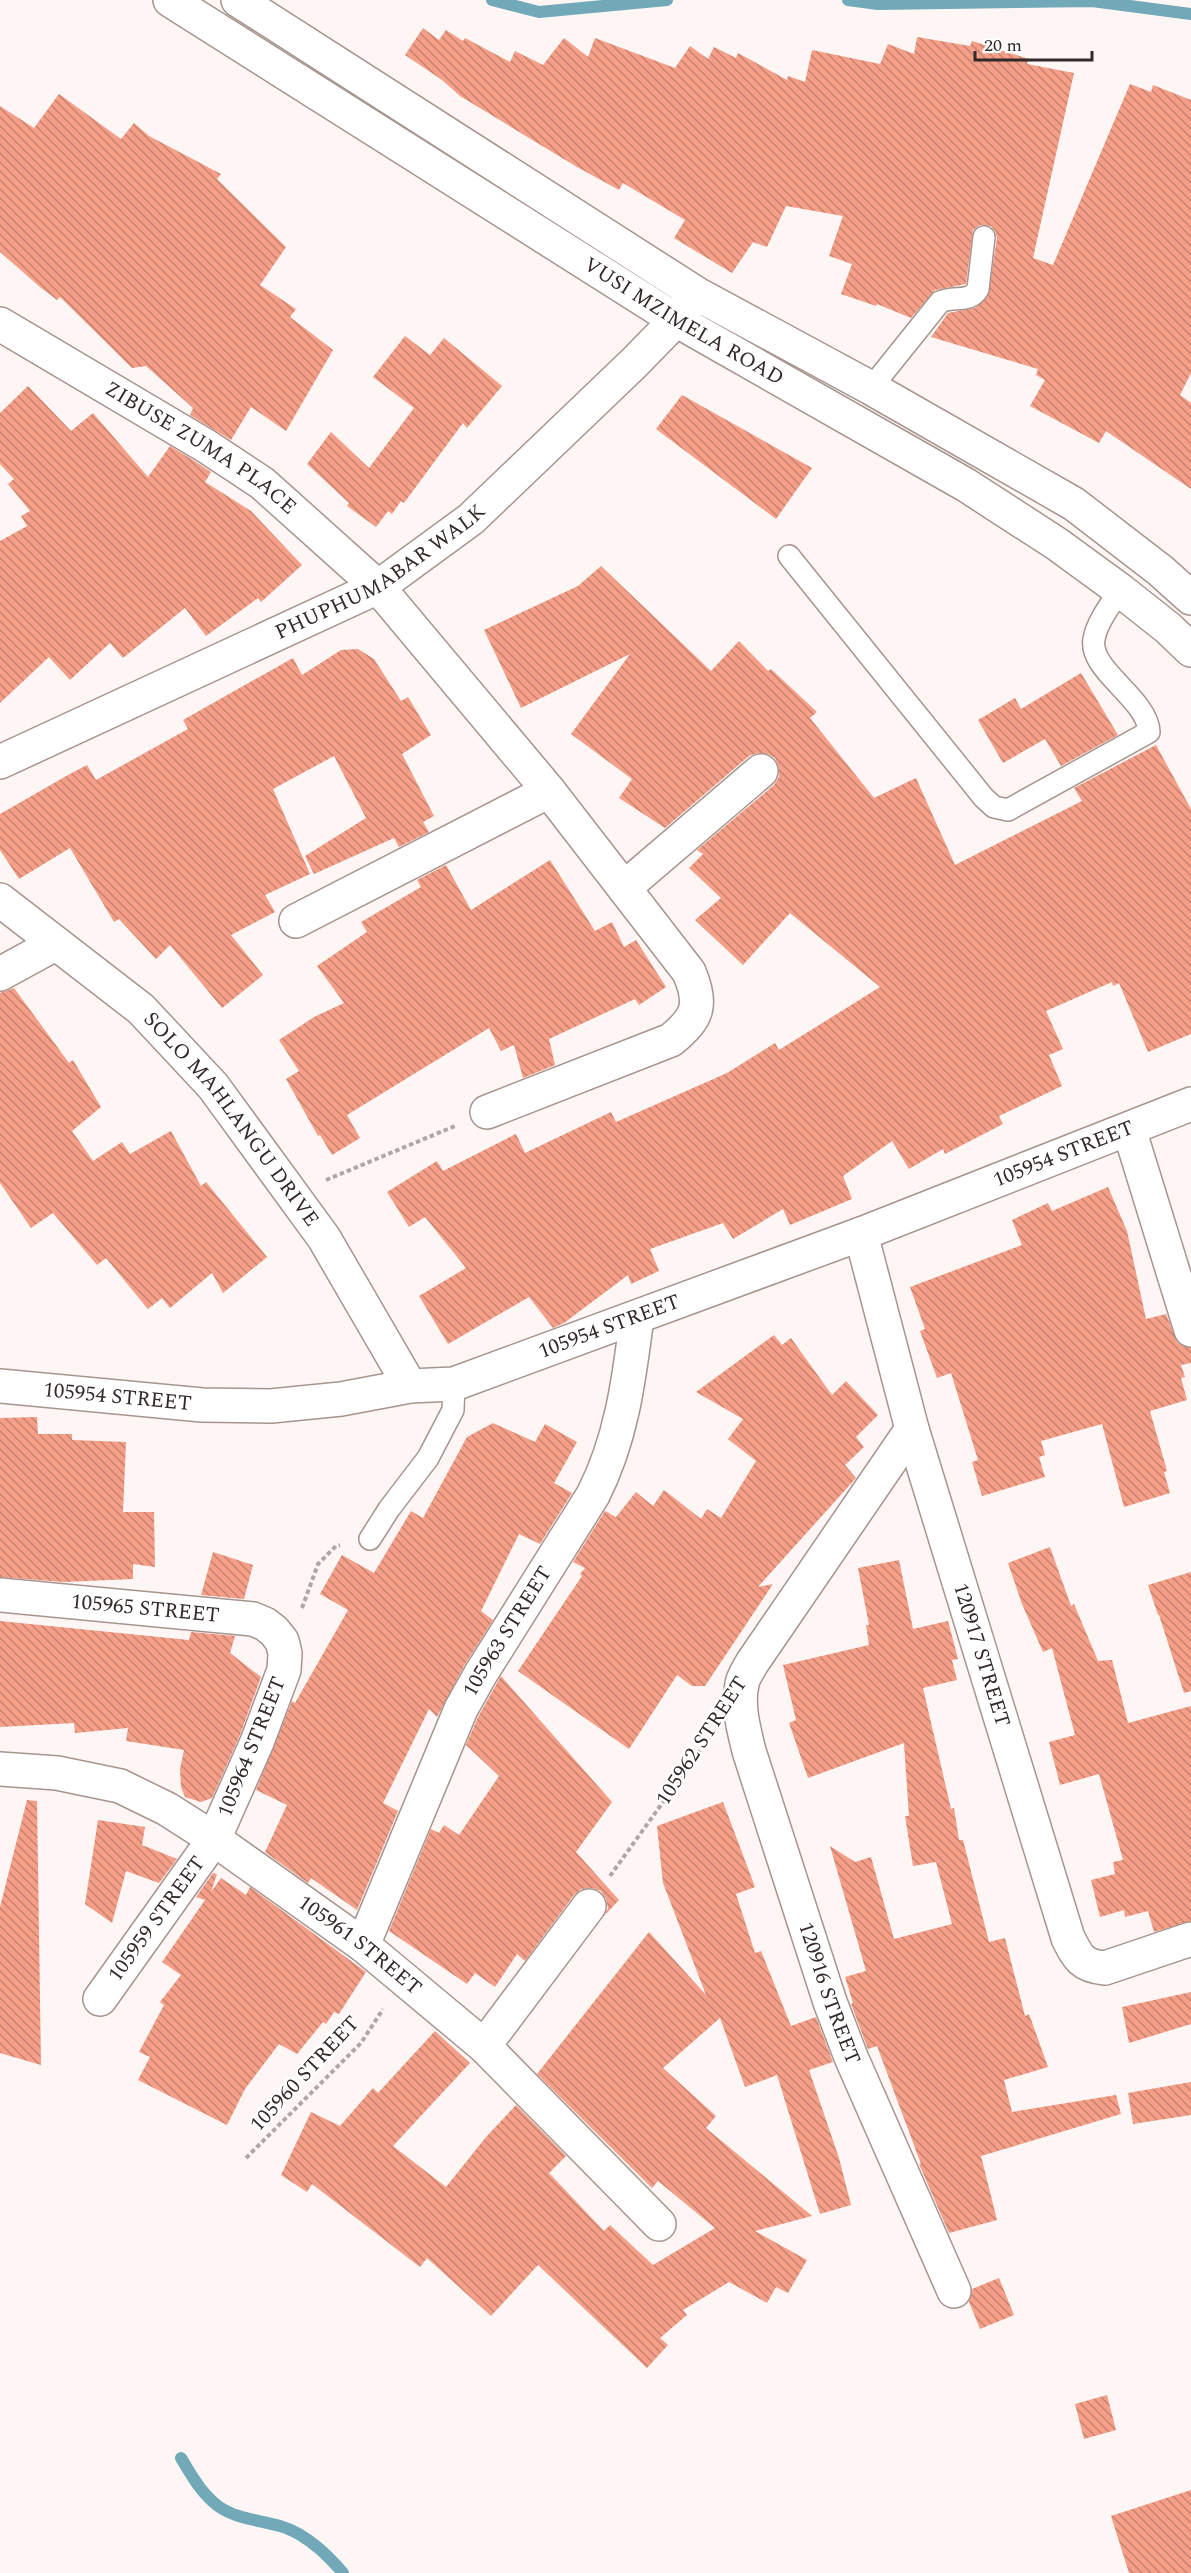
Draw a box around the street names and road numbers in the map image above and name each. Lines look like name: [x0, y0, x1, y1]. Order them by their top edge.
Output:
street label: VUSI MZIMELA ROAD: [577, 249, 790, 394]
street label: ZIBUSE ZUMA PLACE: [98, 373, 304, 523]
street label: PHUPHUMABAR WALK: [270, 497, 493, 649]
street label: SOLO MAHLANGU DRIVE: [135, 1005, 327, 1234]
street label: 105954 STREET: [988, 1112, 1139, 1196]
street label: 105954 STREET: [534, 1286, 685, 1368]
street label: 105954 STREET: [42, 1374, 193, 1420]
street label: 105963 STREET: [455, 1560, 561, 1703]
street label: 120917 STREET: [944, 1579, 1018, 1731]
street label: 105965 STREET: [70, 1586, 221, 1632]
street label: 105962 STREET: [648, 1670, 756, 1812]
street label: 105964 STREET: [209, 1672, 295, 1822]
street label: 105959 STREET: [100, 1849, 214, 1989]
street label: 105961 STREET: [291, 1887, 429, 2003]
street label: 120916 STREET: [789, 1918, 868, 2070]
street label: 105960 STREET: [242, 2009, 368, 2139]

